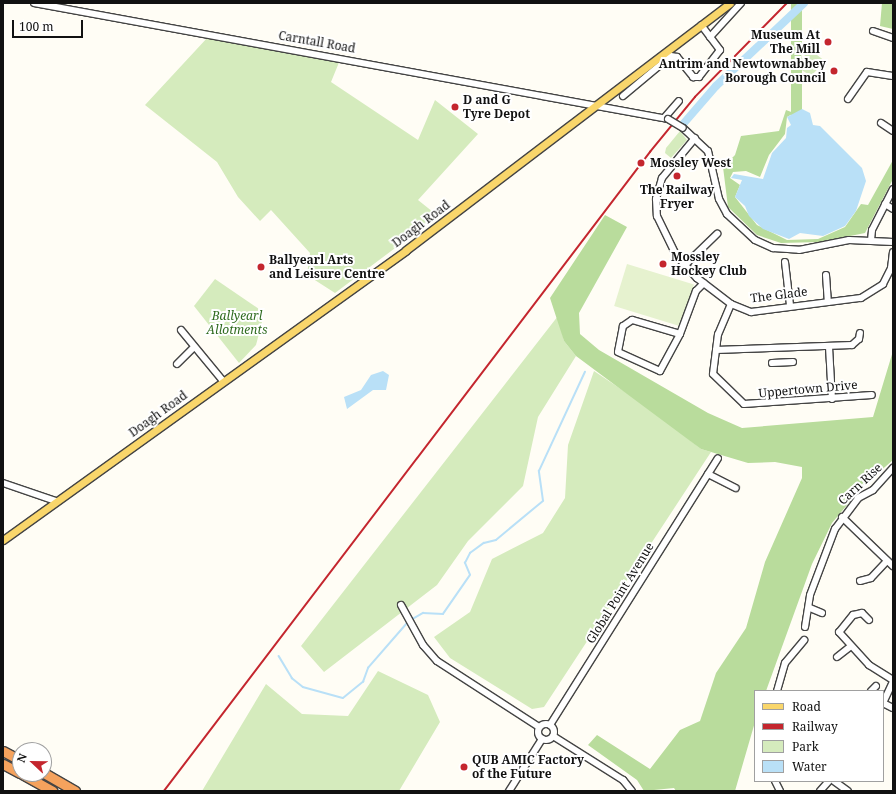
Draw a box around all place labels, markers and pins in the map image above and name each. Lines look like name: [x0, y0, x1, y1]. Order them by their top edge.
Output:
place label: Museum At The Mill: [751, 28, 820, 56]
marker: Museum At The Mill: [823, 37, 833, 47]
place label: Antrim and Newtownabbey Borough Council: [659, 57, 826, 85]
marker: Antrim and Newtownabbey Borough Council: [829, 66, 839, 76]
place label: D and G Tyre Depot: [463, 93, 530, 121]
marker: D and G Tyre Depot: [450, 102, 460, 112]
place label: Mossley West: [650, 156, 731, 170]
marker: Mossley West: [635, 157, 647, 169]
marker: The Railway Fryer: [672, 171, 682, 181]
place label: The Railway Fryer: [640, 183, 714, 211]
place label: Mossley Hockey Club: [671, 250, 747, 278]
place label: Ballyearl Arts and Leisure Centre: [269, 253, 385, 281]
marker: Mossley Hockey Club: [658, 259, 668, 269]
marker: Ballyearl Arts and Leisure Centre: [256, 262, 266, 272]
place label: QUB AMIC Factory of the Future: [472, 753, 584, 781]
marker: QUB AMIC Factory of the Future: [459, 762, 469, 772]

